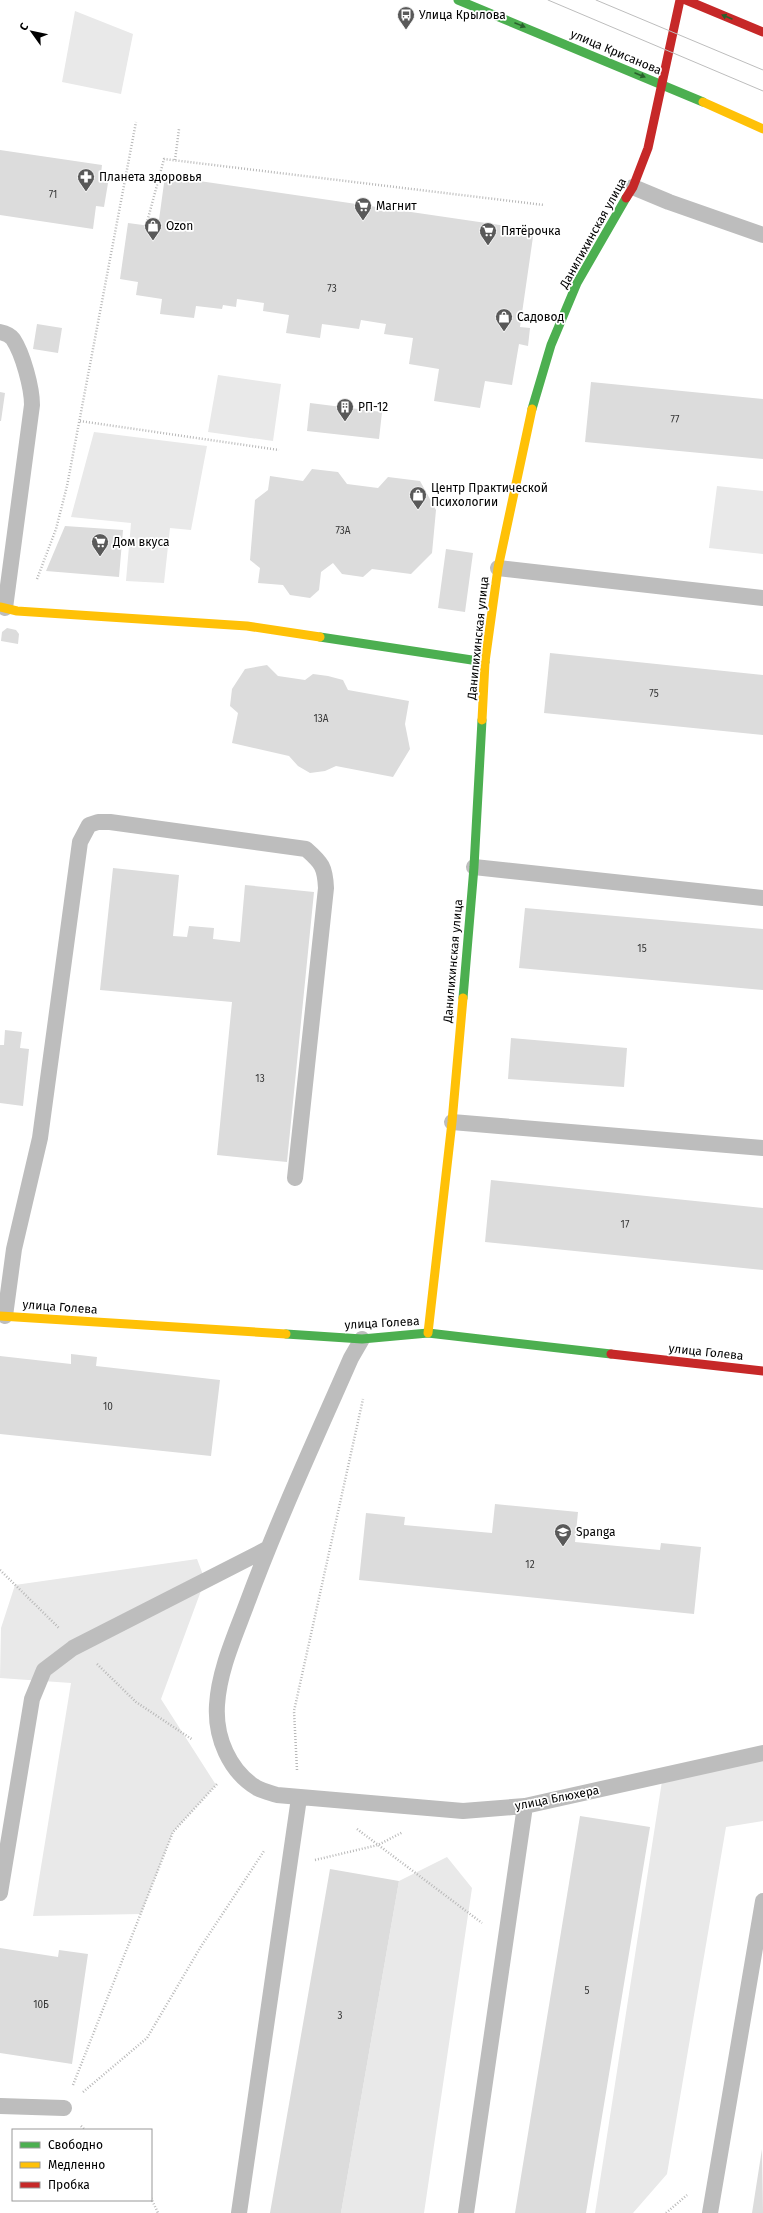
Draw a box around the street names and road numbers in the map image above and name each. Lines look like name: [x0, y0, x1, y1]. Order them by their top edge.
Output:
street label: улица Крисанова: [568, 27, 664, 77]
street label: Данилихинская улица: [556, 175, 629, 291]
street label: Данилихинская улица: [464, 576, 491, 701]
street label: Данилихинская улица: [441, 899, 465, 1024]
street label: улица Голева: [22, 1297, 98, 1317]
street label: улица Голева: [344, 1314, 420, 1332]
street label: улица Голева: [668, 1341, 744, 1363]
street label: улица Блюхера: [514, 1783, 600, 1813]

